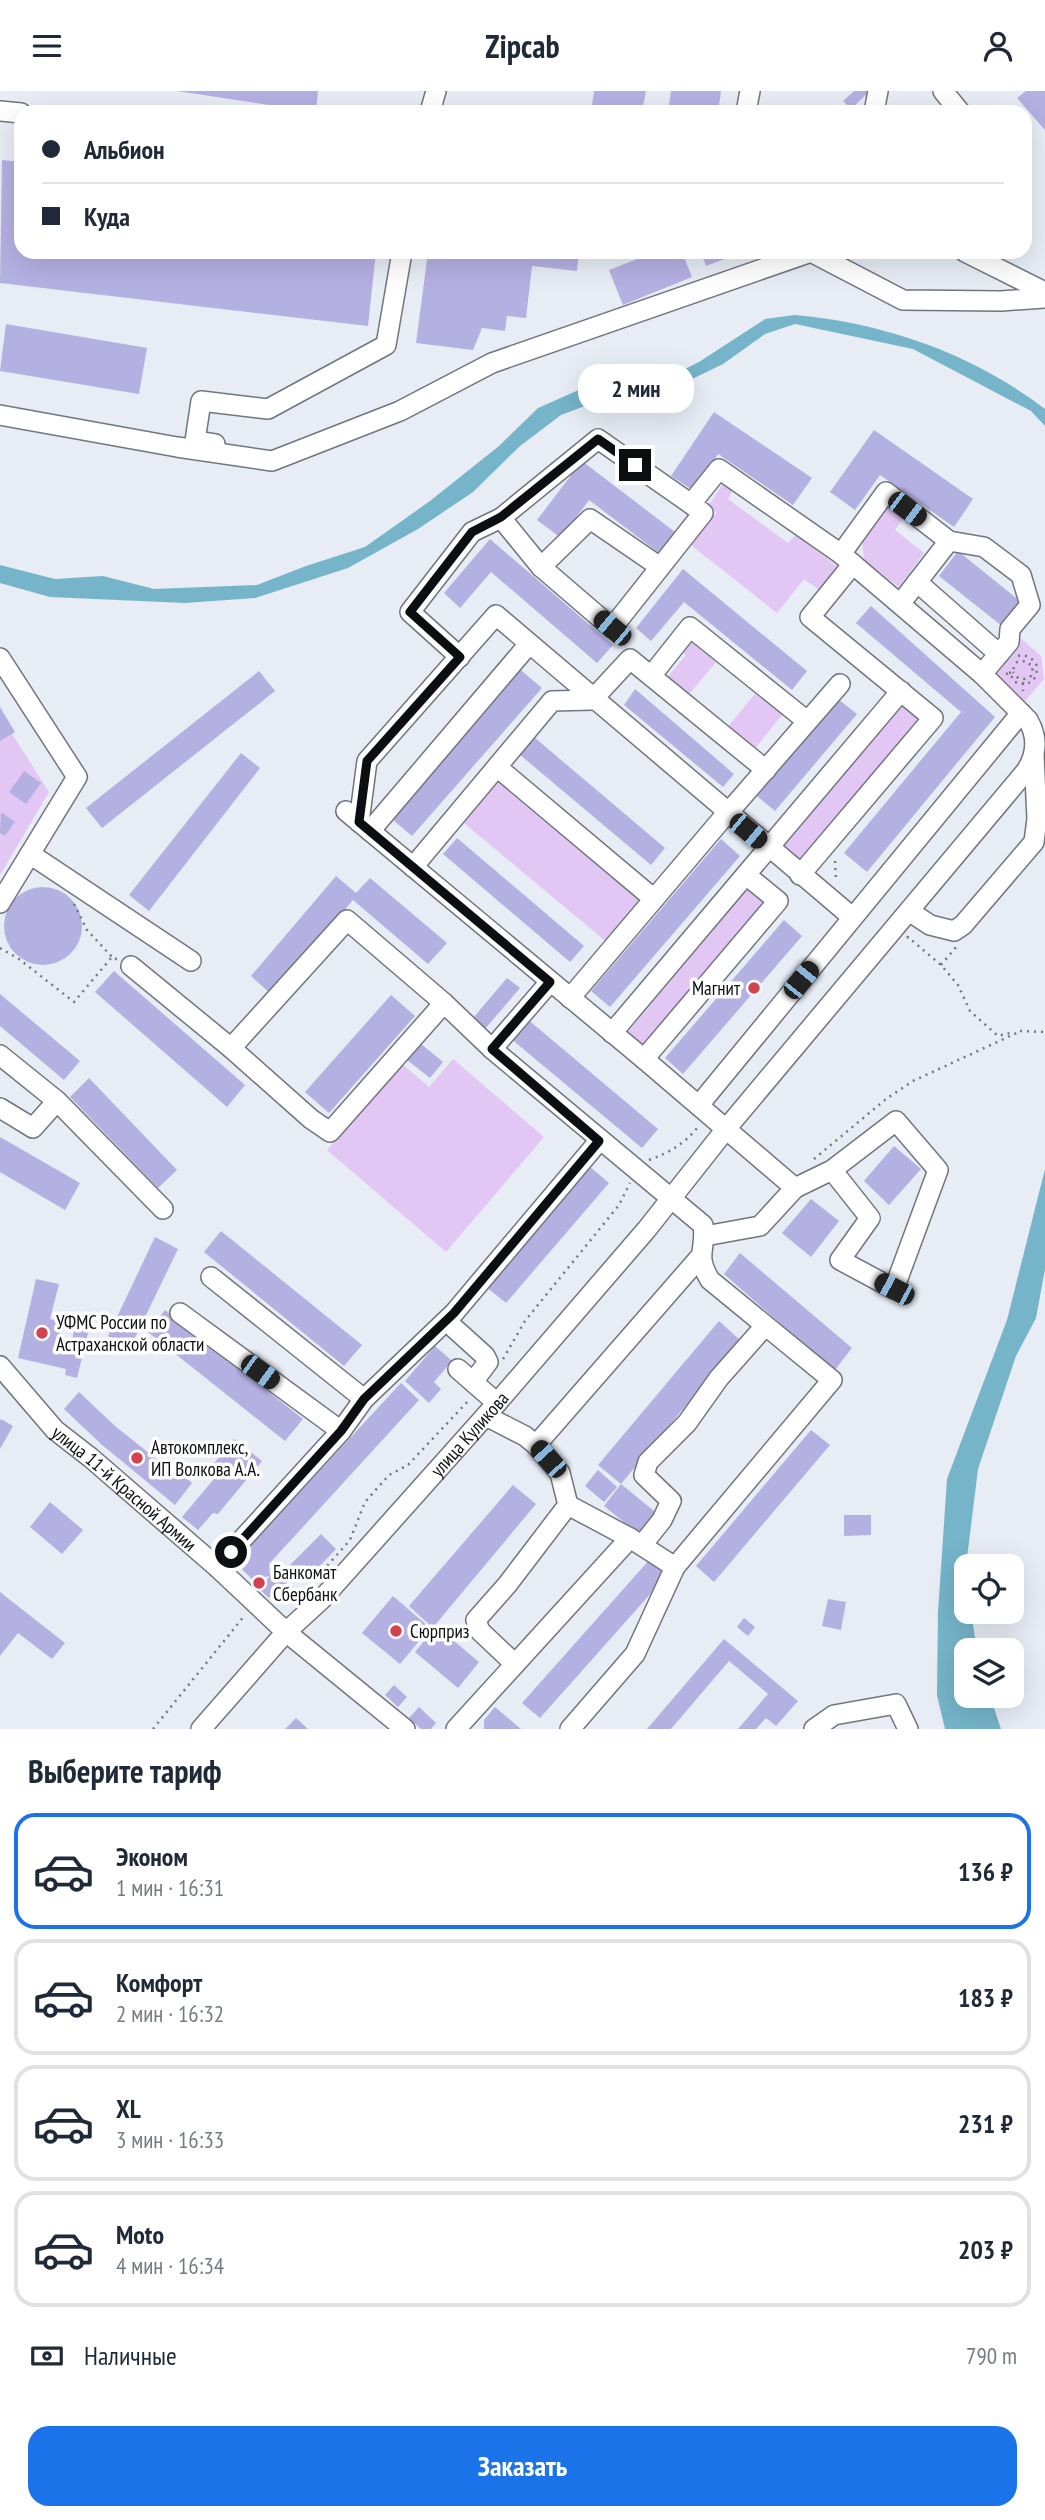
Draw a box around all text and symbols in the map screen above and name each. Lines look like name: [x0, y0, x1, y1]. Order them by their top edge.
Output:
text: Zipcab: [485, 25, 560, 67]
icon: menu: [28, 27, 66, 65]
icon: person: [979, 27, 1017, 65]
text: Альбион: [84, 133, 165, 166]
text: Куда: [84, 200, 130, 233]
callout: 2 мин: [577, 363, 693, 413]
text: 2 мин: [611, 374, 661, 403]
route end: [619, 449, 651, 481]
car: [884, 488, 931, 530]
car: [590, 606, 635, 650]
car: [726, 809, 771, 853]
car: [780, 957, 823, 1003]
place label: Магнит: [692, 976, 741, 1000]
marker: Магнит: [746, 980, 762, 996]
car: [871, 1270, 918, 1308]
place label: УФМС России по Астраханской области: [56, 1310, 204, 1356]
marker: УФМС России по Астраханской области: [34, 1325, 50, 1341]
car: [237, 1351, 284, 1393]
street label: улица Куликова: [425, 1387, 514, 1482]
street label: улица 11-й Красной Армии: [47, 1420, 202, 1556]
place label: Автокомплекс, ИП Волкова А.А.: [151, 1435, 260, 1481]
car: [527, 1436, 570, 1482]
marker: Автокомплекс, ИП Волкова А.А.: [129, 1450, 145, 1466]
route start: [215, 1536, 247, 1568]
map controls: [954, 1554, 1024, 1708]
button: locate: [954, 1554, 1024, 1624]
place label: Банкомат Сбербанк: [273, 1560, 338, 1606]
marker: Банкомат Сбербанк: [251, 1575, 267, 1591]
place label: Сюрприз: [410, 1619, 469, 1643]
marker: Сюрприз: [388, 1623, 404, 1639]
button: layers: [954, 1638, 1024, 1708]
text: Выберите тариф: [28, 1750, 222, 1792]
icon: car: [32, 1840, 95, 1903]
text: Эконом: [116, 1840, 188, 1873]
text: 136 ₽: [958, 1855, 1013, 1888]
text: 1 мин · 16:31: [116, 1873, 224, 1902]
icon: car: [32, 1966, 95, 2029]
text: Комфорт: [116, 1966, 202, 1999]
text: 183 ₽: [958, 1981, 1013, 2014]
text: 2 мин · 16:32: [116, 1999, 224, 2028]
icon: car: [32, 2092, 95, 2155]
text: XL: [116, 2092, 141, 2125]
text: 231 ₽: [958, 2107, 1013, 2140]
text: 3 мин · 16:33: [116, 2125, 224, 2154]
icon: car: [32, 2218, 95, 2281]
text: Moto: [116, 2218, 164, 2251]
text: 203 ₽: [958, 2233, 1013, 2266]
text: 4 мин · 16:34: [116, 2251, 224, 2280]
icon: cash: [28, 2337, 66, 2375]
text: Наличные: [84, 2339, 177, 2372]
text: 790 m: [966, 2341, 1017, 2370]
button: Заказать: [28, 2426, 1017, 2506]

